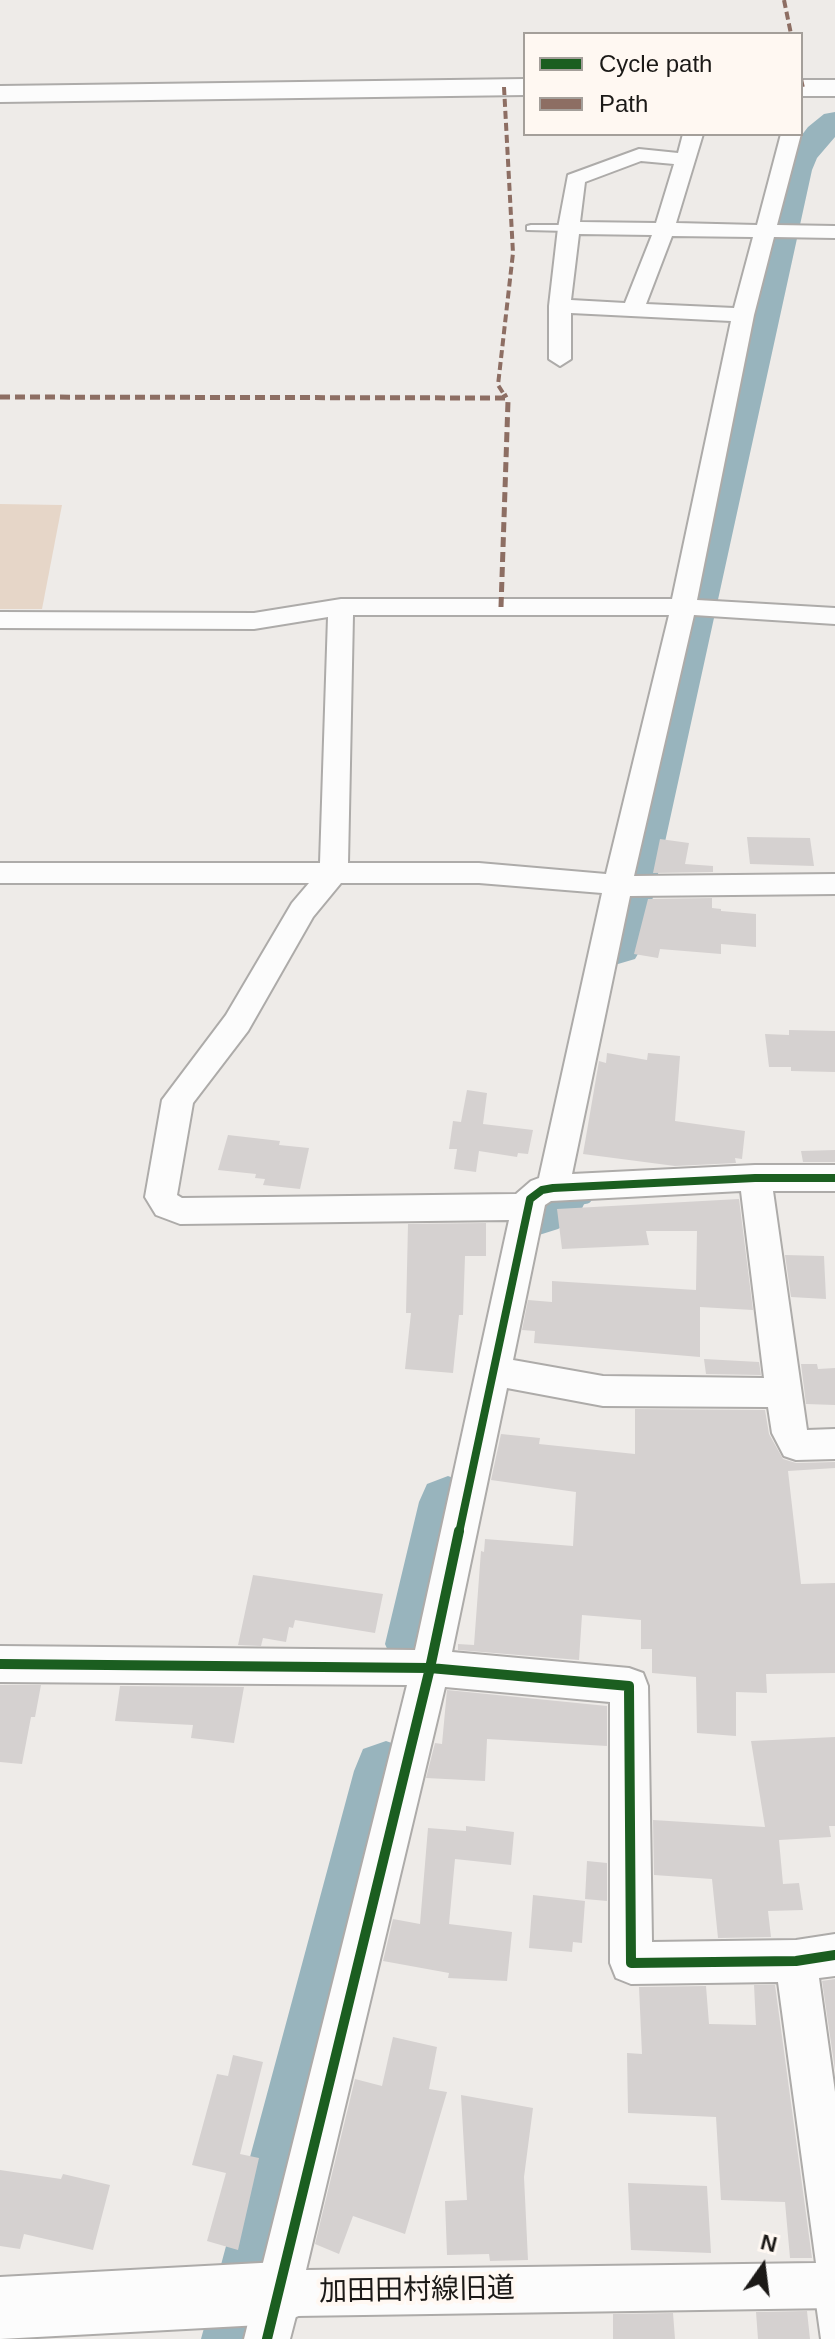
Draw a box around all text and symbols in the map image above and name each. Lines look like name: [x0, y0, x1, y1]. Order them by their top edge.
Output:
legend: [523, 32, 803, 136]
text: Cycle path: [599, 50, 712, 77]
text: Path: [599, 90, 648, 117]
north arrow: [723, 2227, 803, 2307]
text: N: [758, 2229, 780, 2257]
street label: 加田田村線旧道: [319, 2272, 515, 2310]

